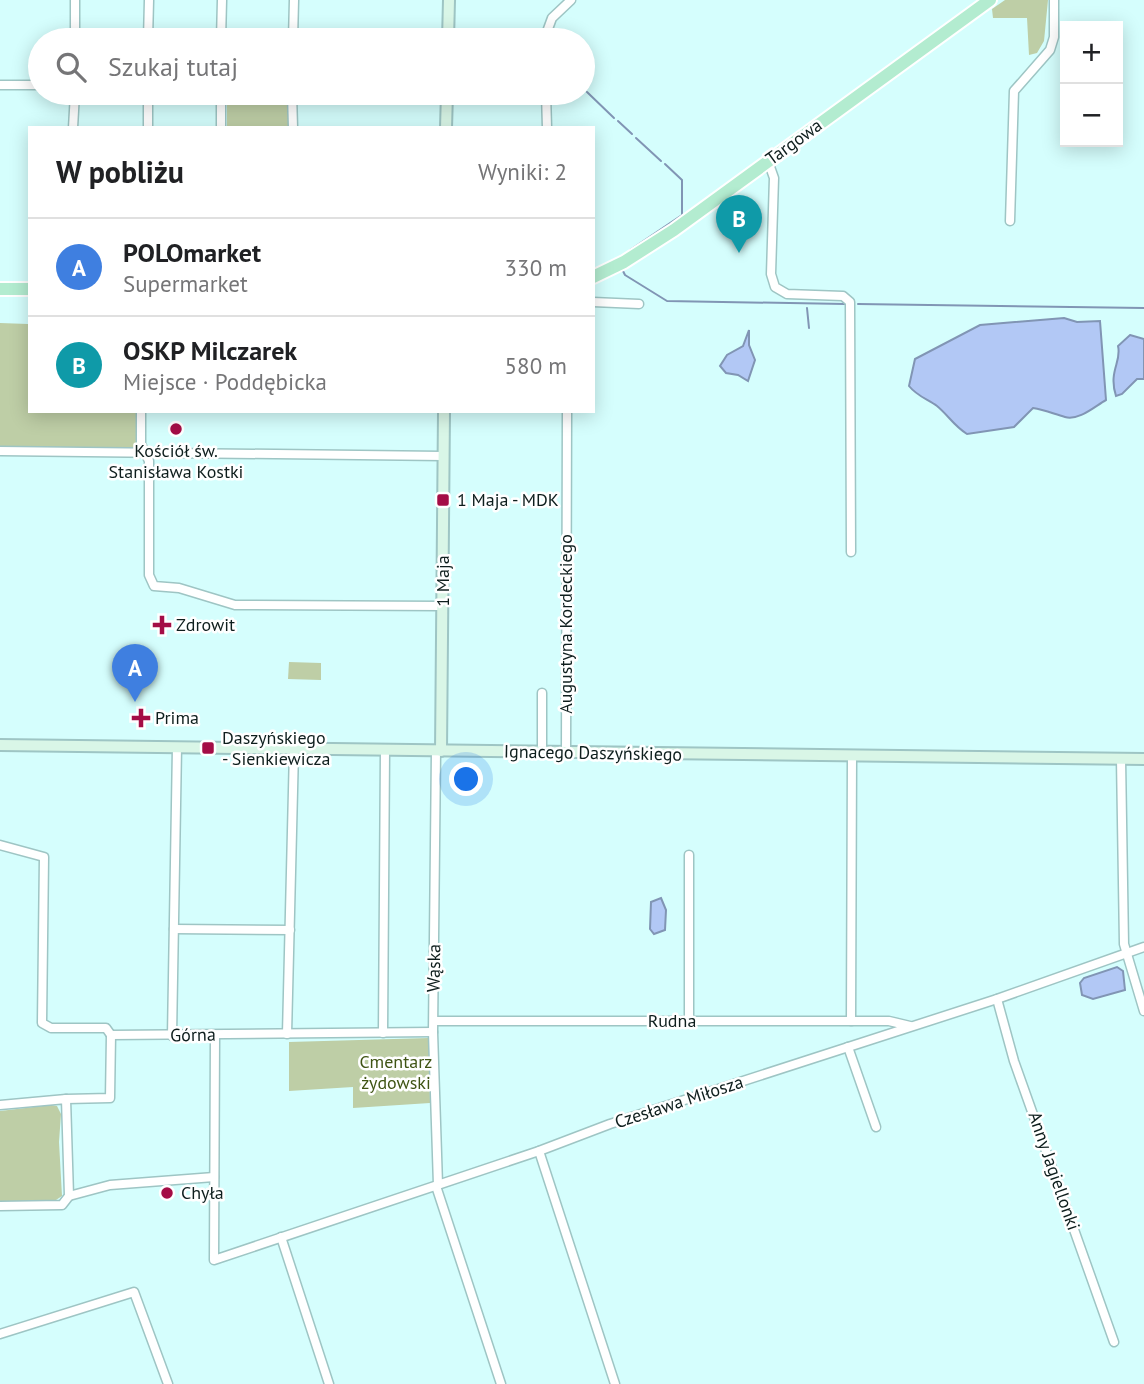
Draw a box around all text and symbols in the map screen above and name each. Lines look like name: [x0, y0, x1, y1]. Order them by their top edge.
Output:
map controls: [1060, 21, 1123, 147]
button: +: [1060, 21, 1123, 84]
search box: [28, 28, 595, 105]
icon: search: [52, 48, 90, 86]
text: Szukaj tutaj: [108, 50, 238, 83]
button: −: [1060, 84, 1123, 147]
street label: Targowa: [761, 113, 827, 170]
text: W pobliżu: [56, 152, 184, 191]
text: Wyniki: 2: [478, 157, 567, 186]
pin: B: [716, 195, 762, 253]
text: POLOmarket: [123, 236, 261, 269]
text: A: [72, 253, 86, 282]
text: 330 m: [505, 253, 567, 282]
text: Supermarket: [123, 269, 248, 298]
text: OSKP Milczarek: [123, 334, 297, 367]
text: B: [72, 351, 86, 380]
text: 580 m: [505, 351, 567, 380]
text: Miejsce · Poddębicka: [123, 367, 327, 396]
marker: Kościół św. Stanisława Kostki: [168, 421, 184, 437]
place label: Kościół św. Stanisława Kostki: [109, 439, 243, 483]
place label: 1 Maja - MDK: [457, 488, 559, 511]
marker: 1 Maja - MDK: [435, 492, 451, 508]
street label: Augustyna Kordeckiego: [554, 534, 577, 714]
street label: 1 Maja: [431, 555, 454, 607]
place label: Zdrowit: [176, 613, 235, 636]
marker: Zdrowit: [154, 617, 170, 633]
pin: A: [112, 644, 158, 702]
place label: Prima: [155, 706, 199, 729]
marker: Prima: [133, 710, 149, 726]
place label: Daszyńskiego - Sienkiewicza: [222, 726, 330, 770]
street label: Ignacego Daszyńskiego: [504, 739, 682, 766]
marker: Daszyńskiego - Sienkiewicza: [200, 740, 216, 756]
your location: [449, 762, 483, 796]
street label: Wąska: [422, 944, 445, 992]
street label: Rudna: [648, 1009, 696, 1032]
street label: Górna: [170, 1023, 216, 1046]
park label: Cmentarz żydowski: [360, 1050, 432, 1094]
street label: Czesława Miłosza: [612, 1070, 746, 1133]
street label: Anny Jagiellonki: [1023, 1108, 1086, 1233]
place label: Chyła: [181, 1181, 224, 1204]
marker: Chyła: [159, 1185, 175, 1201]

